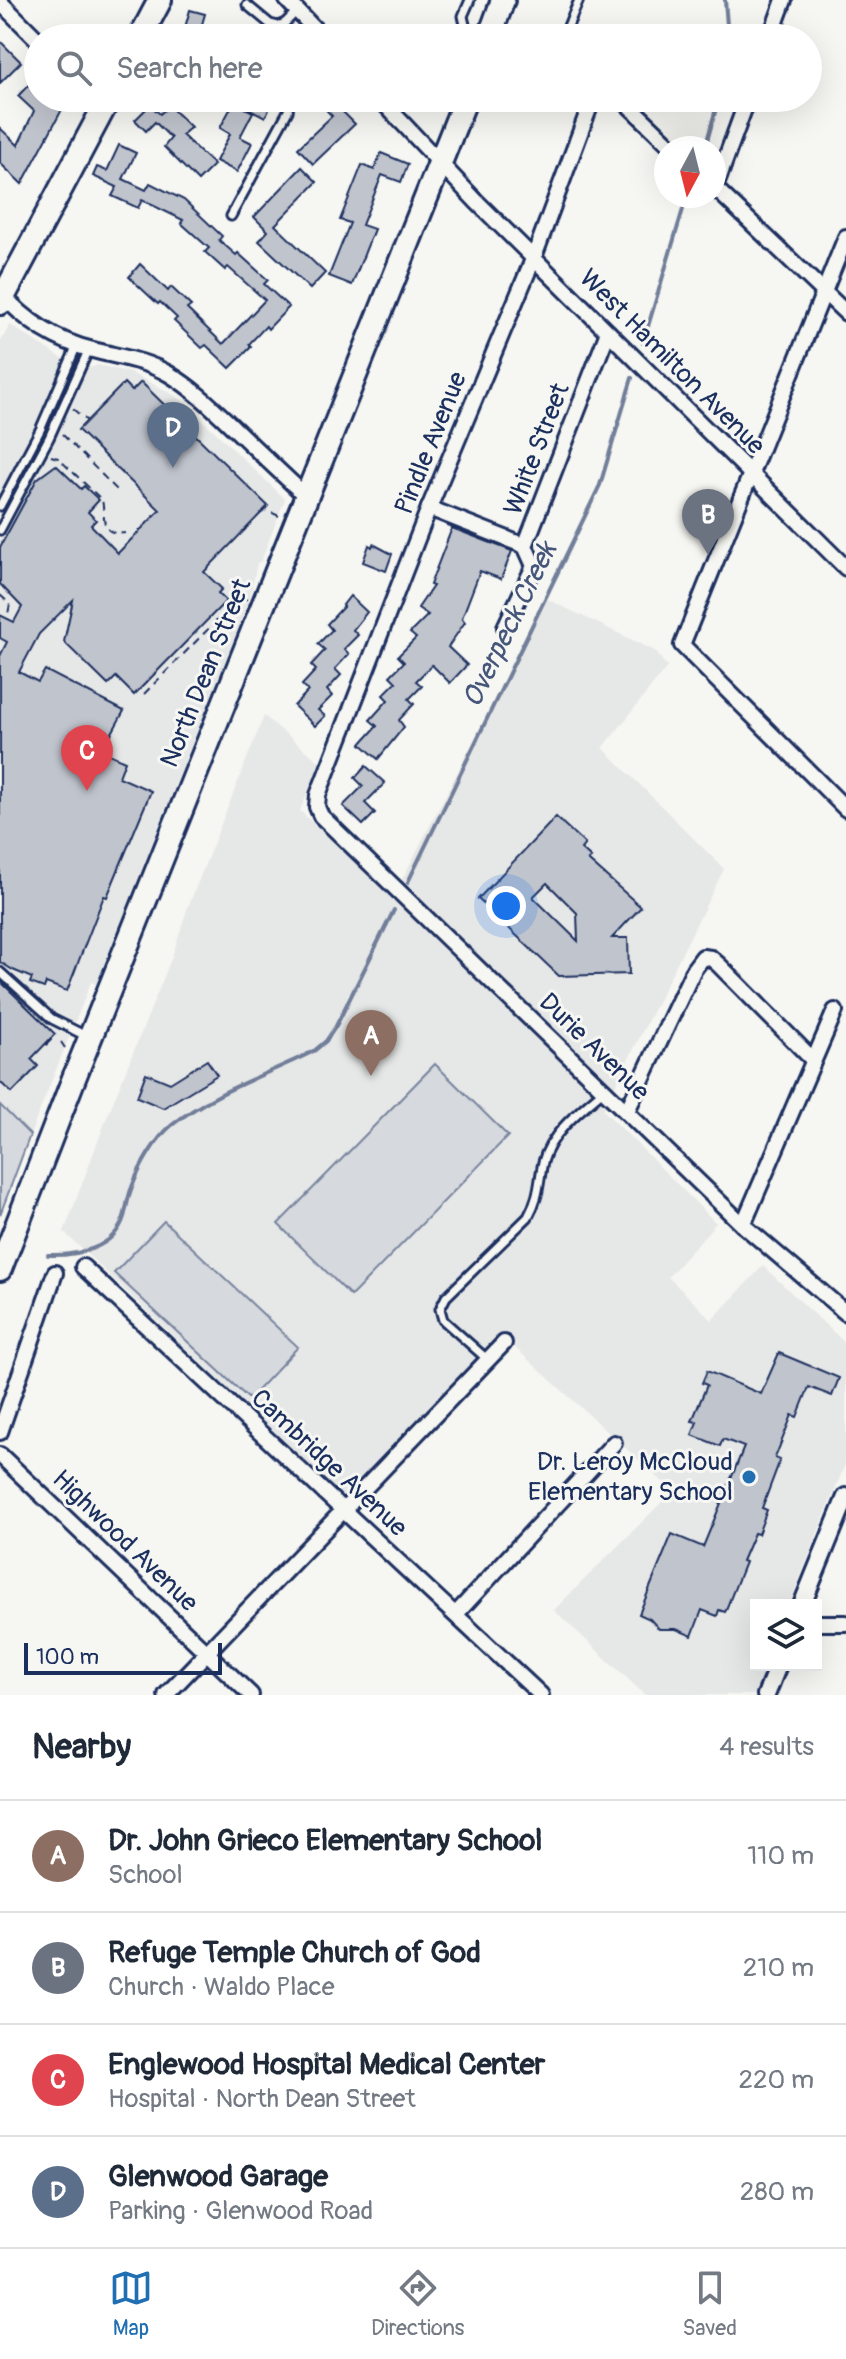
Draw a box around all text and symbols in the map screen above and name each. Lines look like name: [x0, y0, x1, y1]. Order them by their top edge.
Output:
search box: [24, 24, 822, 112]
icon: search: [52, 46, 96, 90]
text: Search here: [116, 50, 263, 87]
north arrow: [654, 136, 726, 208]
street label: West Hamilton Avenue: [572, 262, 772, 462]
street label: Pindle Avenue: [388, 367, 474, 519]
street label: White Street: [497, 378, 577, 520]
pin: D: [147, 402, 199, 468]
pin: B: [682, 489, 734, 555]
water label: Overpeck Creek: [455, 535, 566, 713]
street label: North Dean Street: [154, 574, 259, 772]
pin: C: [61, 725, 113, 791]
your location: [486, 886, 526, 926]
street label: Durie Avenue: [532, 986, 656, 1108]
pin: A: [345, 1010, 397, 1076]
street label: Cambridge Avenue: [244, 1382, 414, 1544]
place label: Dr. Leroy McCloud Elementary School: [528, 1446, 733, 1508]
street label: Highwood Avenue: [45, 1463, 205, 1619]
marker: Dr. Leroy McCloud Elementary School: [740, 1468, 758, 1486]
map controls: [750, 1599, 822, 1671]
button: layers: [750, 1599, 822, 1671]
scale bar: [24, 1639, 222, 1675]
text: 100 m: [36, 1643, 99, 1671]
text: Nearby: [32, 1726, 131, 1769]
text: 4 results: [719, 1731, 814, 1763]
text: Dr. John Grieco Elementary School: [108, 1822, 542, 1859]
text: A: [50, 1840, 66, 1872]
text: 110 m: [747, 1840, 814, 1872]
text: School: [108, 1859, 183, 1891]
text: Refuge Temple Church of God: [108, 1934, 481, 1971]
text: B: [51, 1952, 65, 1984]
text: 210 m: [743, 1952, 814, 1984]
text: Church · Waldo Place: [108, 1971, 335, 2003]
text: Englewood Hospital Medical Center: [108, 2046, 545, 2083]
text: C: [50, 2064, 66, 2096]
text: 220 m: [738, 2064, 814, 2096]
text: Hospital · North Dean Street: [108, 2083, 416, 2115]
text: Glenwood Garage: [108, 2158, 328, 2195]
text: D: [50, 2176, 66, 2208]
text: 280 m: [740, 2176, 814, 2208]
text: Parking · Glenwood Road: [108, 2195, 373, 2227]
tab: Map: [109, 2266, 153, 2342]
tab: Directions: [371, 2266, 464, 2342]
tab: Saved: [682, 2266, 737, 2342]

